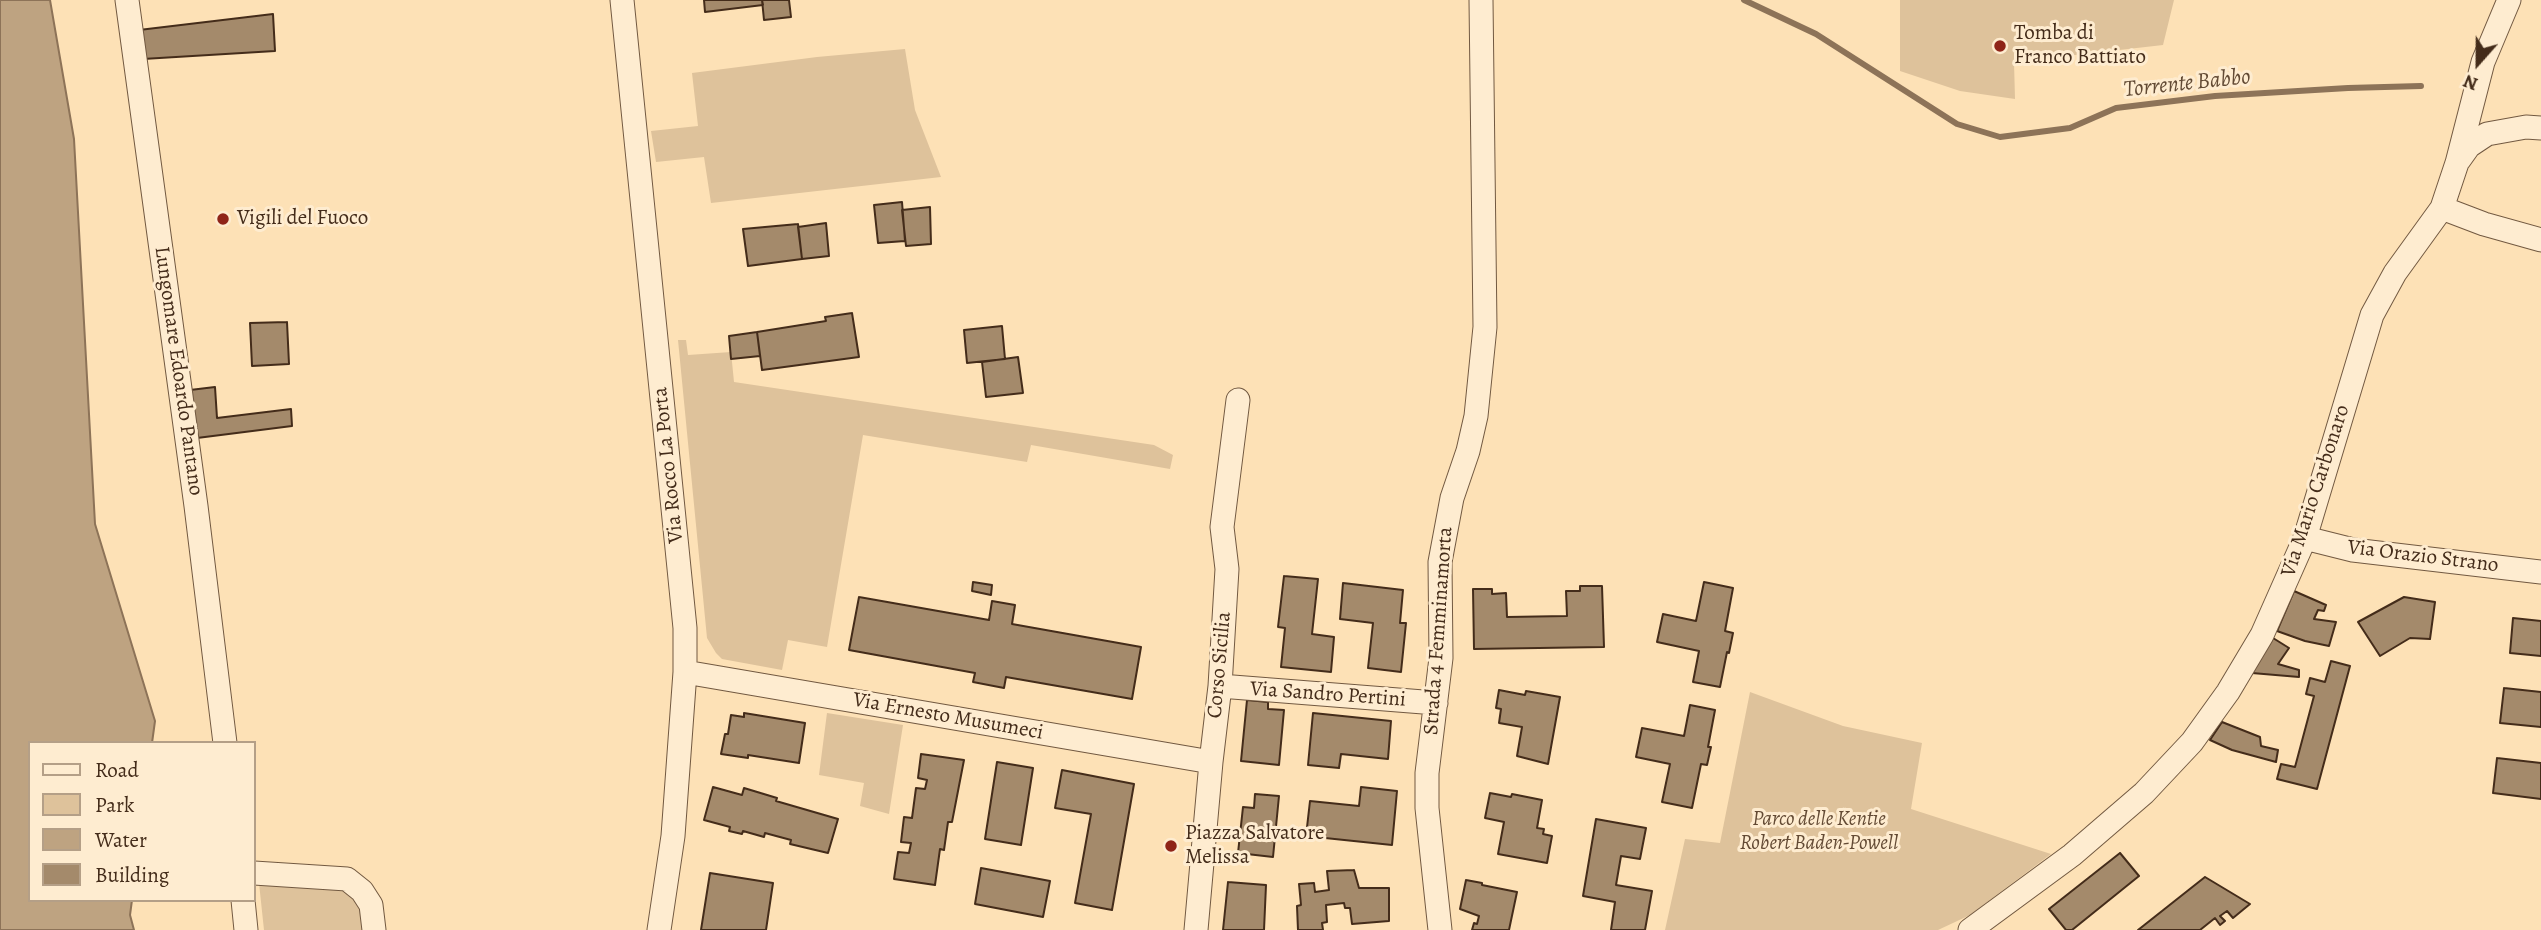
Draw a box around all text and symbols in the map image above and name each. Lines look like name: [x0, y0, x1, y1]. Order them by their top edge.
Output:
place label: Tomba di Franco Battiato: [2014, 21, 2146, 71]
north arrow: [2443, 28, 2513, 98]
marker: Tomba di Franco Battiato: [1992, 38, 2008, 54]
water label: Torrente Babbo: [2122, 64, 2252, 104]
text: N: [2459, 68, 2482, 97]
place label: Vigili del Fuoco: [237, 206, 368, 232]
marker: Vigili del Fuoco: [215, 211, 231, 227]
street label: Lungomare Edoardo Pantano: [148, 245, 208, 497]
street label: Via Rocco La Porta: [648, 386, 690, 544]
street label: Via Mario Carbonaro: [2276, 402, 2356, 580]
street label: Strada 4 Femminamorta: [1419, 526, 1459, 736]
street label: Via Orazio Strano: [2346, 535, 2500, 579]
street label: Corso Sicilia: [1203, 611, 1237, 719]
street label: Via Sandro Pertini: [1249, 677, 1407, 713]
street label: Via Ernesto Musumeci: [851, 688, 1045, 746]
legend: [28, 741, 256, 902]
text: Road: [95, 756, 139, 784]
text: Park: [95, 791, 134, 819]
park label: Parco delle Kentie Robert Baden-Powell: [1740, 807, 1898, 857]
place label: Piazza Salvatore Melissa: [1185, 821, 1324, 871]
text: Water: [95, 826, 147, 854]
marker: Piazza Salvatore Melissa: [1163, 838, 1179, 854]
text: Building: [95, 861, 169, 889]

